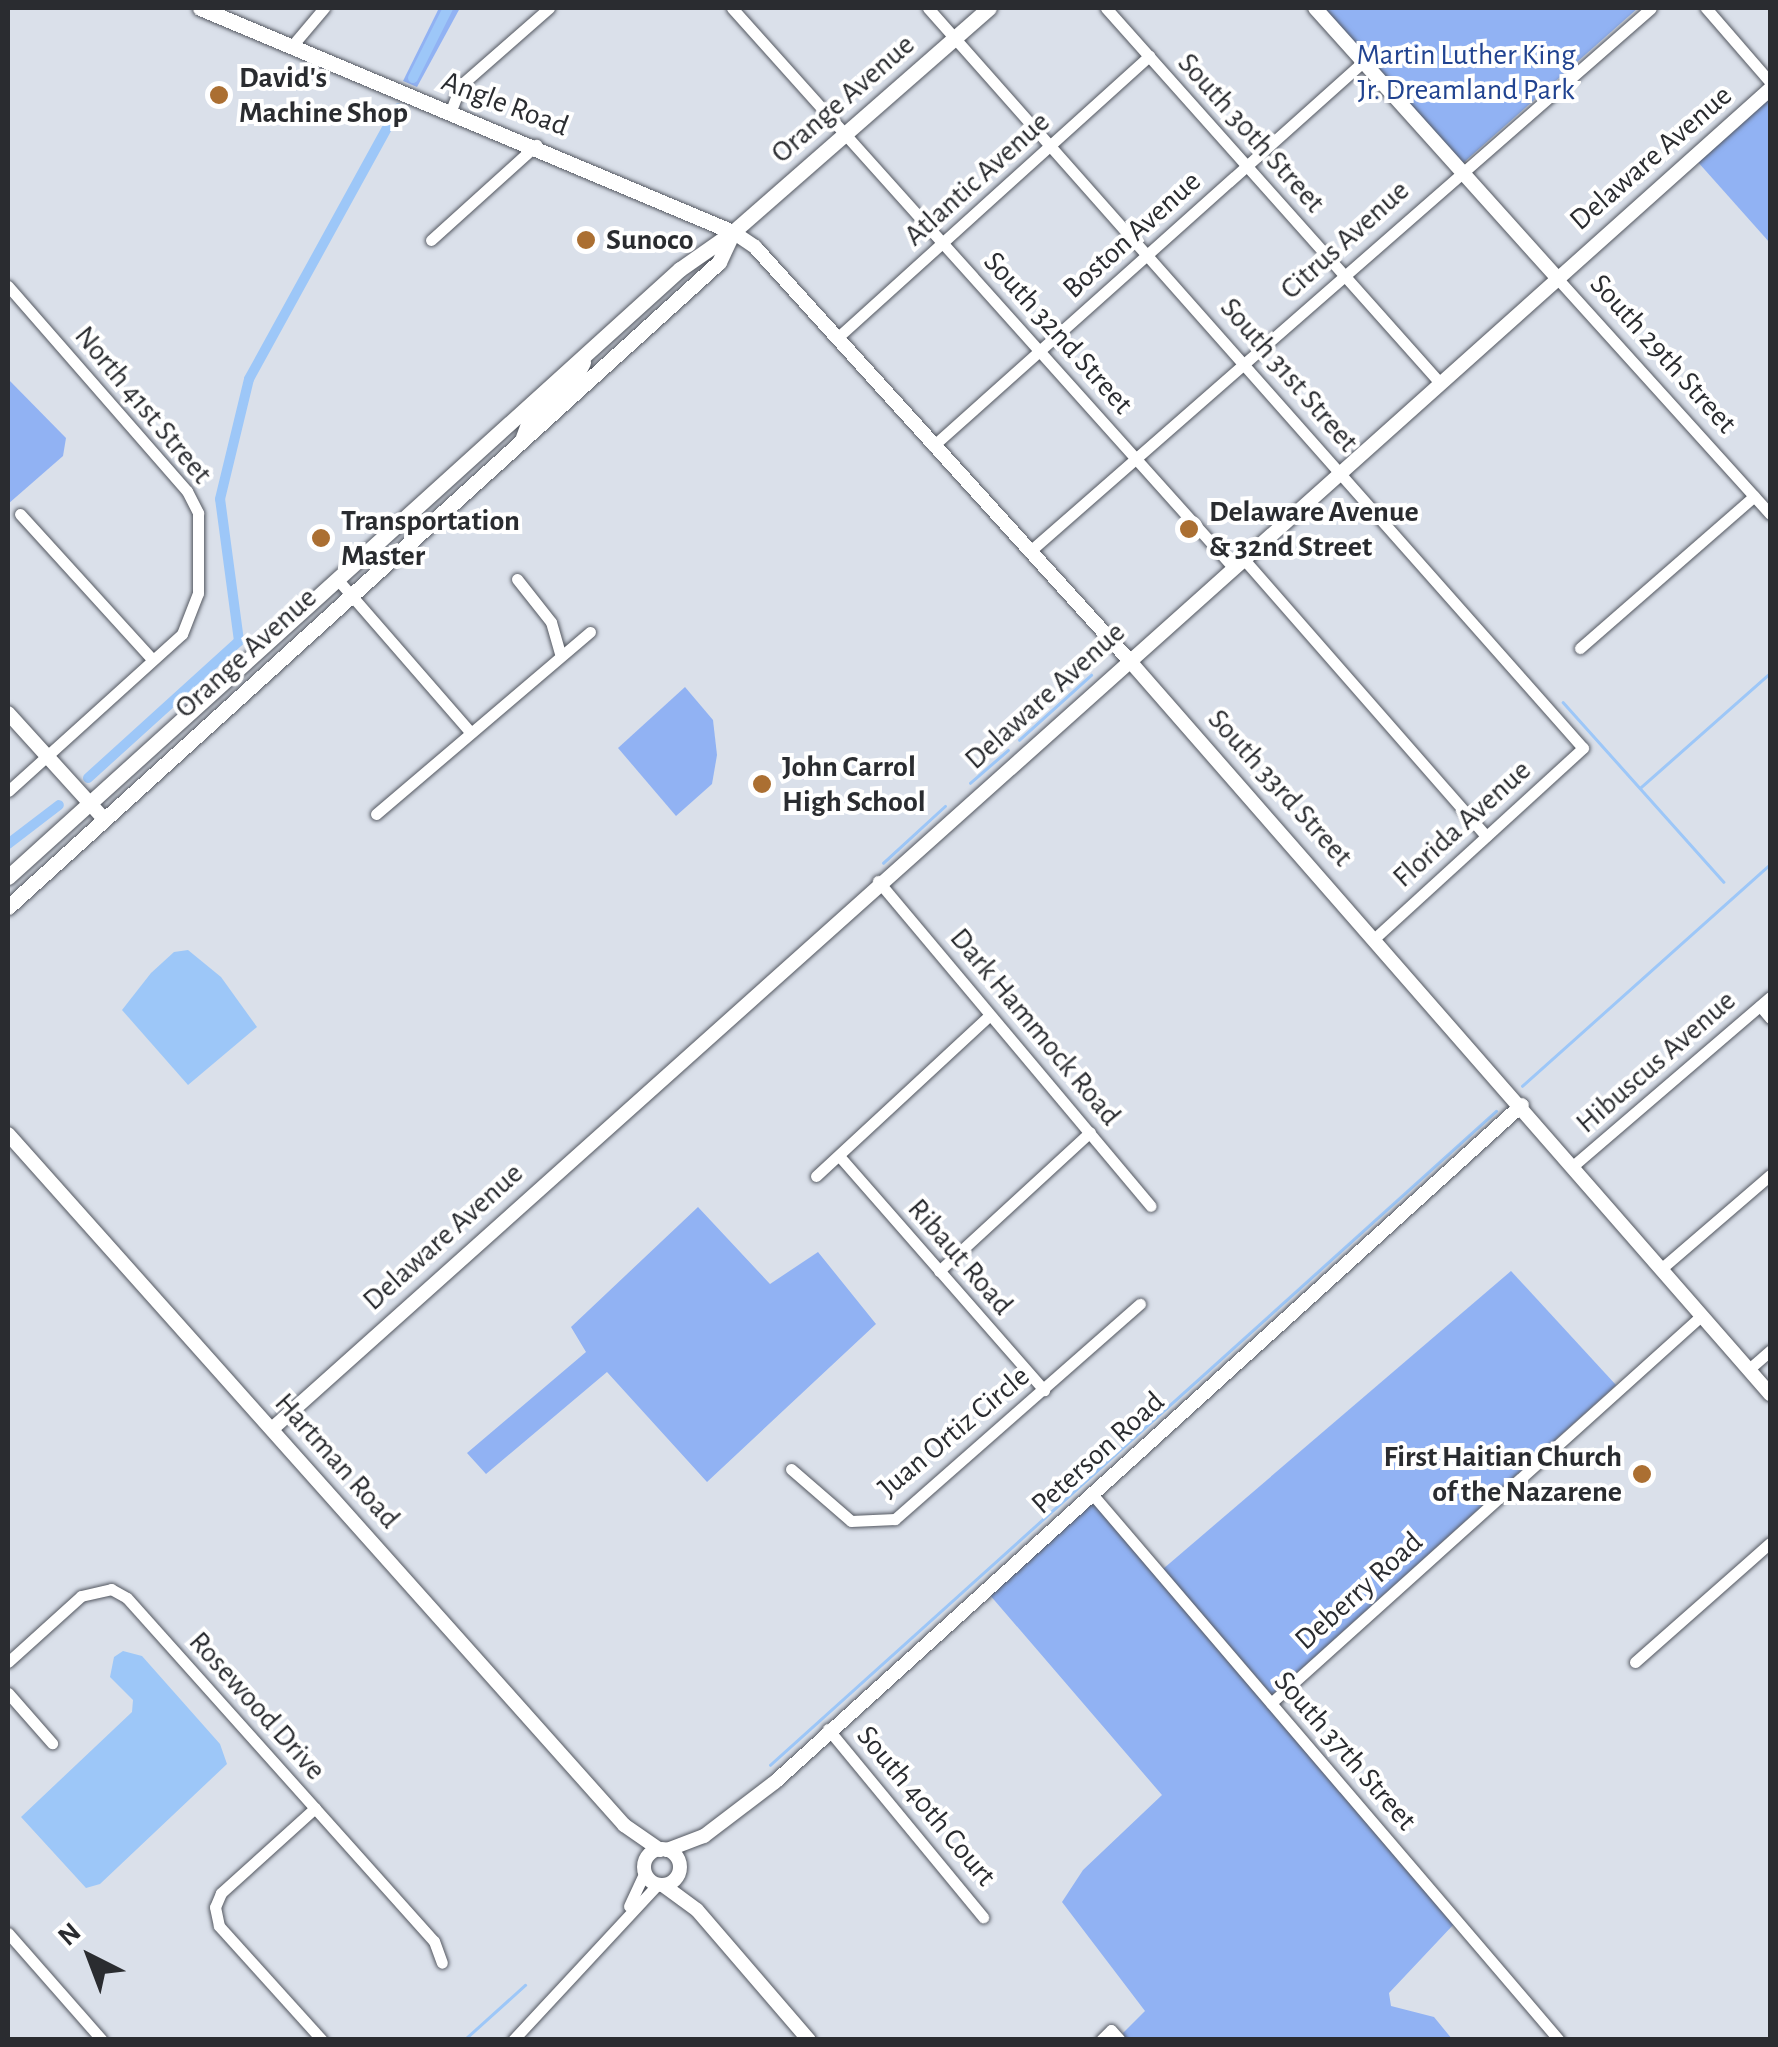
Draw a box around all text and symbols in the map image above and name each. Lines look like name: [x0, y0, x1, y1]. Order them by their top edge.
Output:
street label: Orange Avenue: [764, 27, 922, 171]
park label: Martin Luther King Jr. Dreamland Park: [1356, 37, 1576, 108]
street label: South 30th Street: [1170, 46, 1332, 220]
place label: David's Machine Shop: [239, 60, 408, 130]
street label: Angle Road: [436, 63, 574, 145]
street label: Delaware Avenue: [1562, 78, 1740, 238]
marker: David's Machine Shop: [208, 84, 230, 106]
street label: Atlantic Avenue: [897, 104, 1057, 254]
street label: Boston Avenue: [1056, 164, 1208, 306]
street label: Citrus Avenue: [1273, 173, 1417, 307]
place label: Sunoco: [606, 222, 693, 258]
marker: Sunoco: [575, 229, 597, 251]
street label: South 32nd Street: [976, 244, 1140, 422]
street label: South 29th Street: [1582, 267, 1744, 441]
street label: South 31st Street: [1212, 291, 1366, 459]
street label: North 41st Street: [67, 319, 219, 491]
place label: Delaware Avenue & 32nd Street: [1209, 494, 1419, 564]
place label: Transportation Master: [341, 503, 520, 574]
marker: Delaware Avenue & 32nd Street: [1178, 518, 1200, 540]
marker: Transportation Master: [310, 527, 332, 549]
street label: Orange Avenue: [168, 580, 324, 726]
street label: Delaware Avenue: [957, 615, 1133, 777]
street label: South 33rd Street: [1200, 702, 1360, 874]
place label: John Carrol High School: [782, 749, 926, 820]
street label: Florida Avenue: [1385, 753, 1539, 895]
marker: John Carrol High School: [751, 773, 773, 795]
street label: Dark Hammock Road: [942, 921, 1128, 1133]
street label: Hibuscus Avenue: [1569, 983, 1743, 1141]
street label: Delaware Avenue: [355, 1156, 531, 1318]
street label: Ribaut Road: [900, 1191, 1020, 1323]
street label: Juan Ortiz Circle: [871, 1358, 1037, 1506]
street label: Peterson Road: [1024, 1384, 1172, 1522]
street label: Hartman Road: [267, 1386, 407, 1536]
place label: First Haitian Church of the Nazarene: [1384, 1439, 1622, 1510]
marker: First Haitian Church of the Nazarene: [1631, 1463, 1653, 1485]
street label: Deberry Road: [1288, 1524, 1430, 1658]
street label: Rosewood Drive: [181, 1624, 333, 1788]
street label: South 37th Street: [1266, 1664, 1424, 1838]
street label: South 40th Court: [849, 1719, 1003, 1893]
north arrow: [40, 1907, 140, 2007]
text: N: [53, 1918, 87, 1952]

